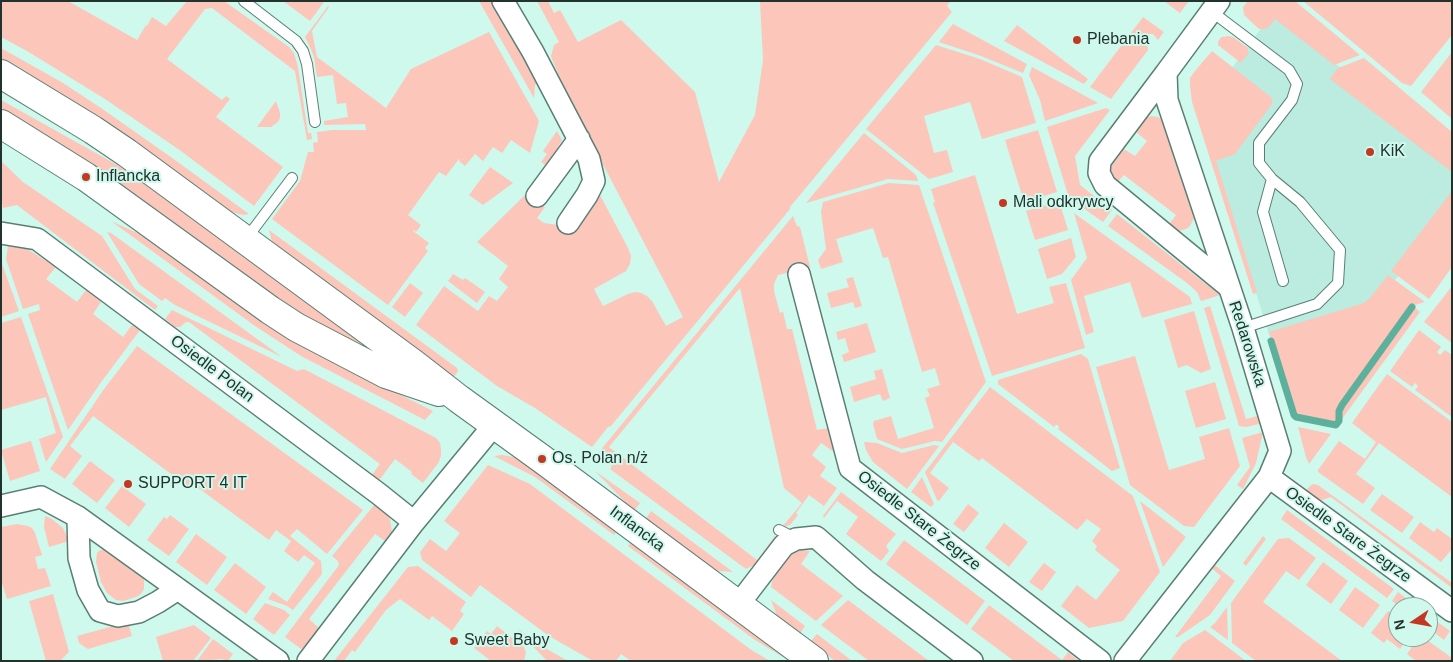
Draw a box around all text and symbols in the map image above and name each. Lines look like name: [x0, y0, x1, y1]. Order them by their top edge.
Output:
place label: Plebania: [1087, 30, 1149, 50]
marker: Plebania: [1071, 34, 1083, 46]
place label: KiK: [1380, 142, 1405, 162]
marker: KiK: [1364, 146, 1376, 158]
place label: Inflancka: [96, 167, 160, 187]
marker: Inflancka: [80, 171, 92, 183]
place label: Mali odkrywcy: [1013, 193, 1113, 213]
marker: Mali odkrywcy: [997, 197, 1009, 209]
street label: Redarowska: [1224, 299, 1270, 389]
street label: Osiedle Polan: [166, 331, 258, 407]
place label: Os. Polan n/ż: [552, 449, 648, 469]
marker: Os. Polan n/ż: [536, 453, 548, 465]
street label: Osiedle Stare Żegrze: [854, 467, 984, 575]
place label: SUPPORT 4 IT: [138, 474, 247, 494]
marker: SUPPORT 4 IT: [122, 478, 134, 490]
street label: Osiedle Stare Żegrze: [1281, 483, 1415, 587]
street label: Inflancka: [606, 502, 668, 556]
north arrow: [1388, 597, 1438, 647]
text: N: [1390, 618, 1408, 632]
place label: Sweet Baby: [464, 631, 549, 651]
marker: Sweet Baby: [448, 635, 460, 647]

